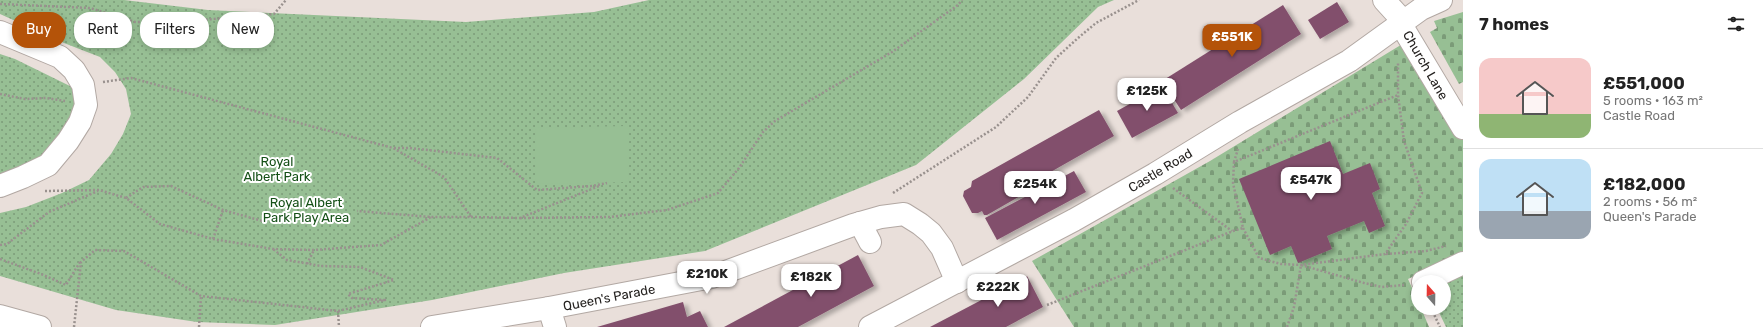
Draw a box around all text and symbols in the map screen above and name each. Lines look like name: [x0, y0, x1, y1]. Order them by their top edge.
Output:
chip: Buy: [12, 12, 66, 48]
chip: Rent: [74, 12, 132, 48]
chip: Filters: [140, 12, 209, 48]
chip: New: [217, 12, 274, 48]
icon: filters: [1725, 13, 1747, 35]
text: 7 homes: [1479, 14, 1549, 34]
pin: £551K: [1204, 24, 1260, 58]
street label: Church Lane: [1400, 28, 1451, 102]
text: £551K: [1211, 29, 1253, 44]
text: £551,000: [1603, 73, 1685, 93]
icon: home: [1511, 74, 1559, 122]
pin: £125K: [1119, 78, 1175, 112]
text: £125K: [1126, 83, 1168, 98]
text: 5 rooms · 163 m²: [1603, 93, 1703, 108]
text: Castle Road: [1603, 108, 1675, 123]
street label: Castle Road: [1126, 145, 1195, 195]
park label: Royal Albert Park: [243, 154, 311, 184]
pin: £547K: [1283, 167, 1339, 201]
pin: £254K: [1007, 171, 1063, 205]
text: £547K: [1290, 172, 1332, 187]
text: £182,000: [1603, 174, 1686, 194]
icon: home: [1511, 175, 1559, 223]
text: £254K: [1013, 176, 1057, 191]
text: 2 rooms · 56 m²: [1603, 194, 1697, 209]
park label: Royal Albert Park Play Area: [263, 195, 349, 225]
text: Queen's Parade: [1603, 209, 1696, 224]
pin: £210K: [679, 261, 735, 295]
pin: £182K: [783, 264, 839, 298]
text: £210K: [686, 266, 728, 281]
text: £182K: [790, 269, 832, 284]
pin: £222K: [970, 274, 1026, 308]
north arrow: [1411, 275, 1451, 315]
map controls: [1411, 275, 1451, 315]
text: £222K: [976, 279, 1020, 294]
street label: Queen's Parade: [562, 281, 656, 314]

